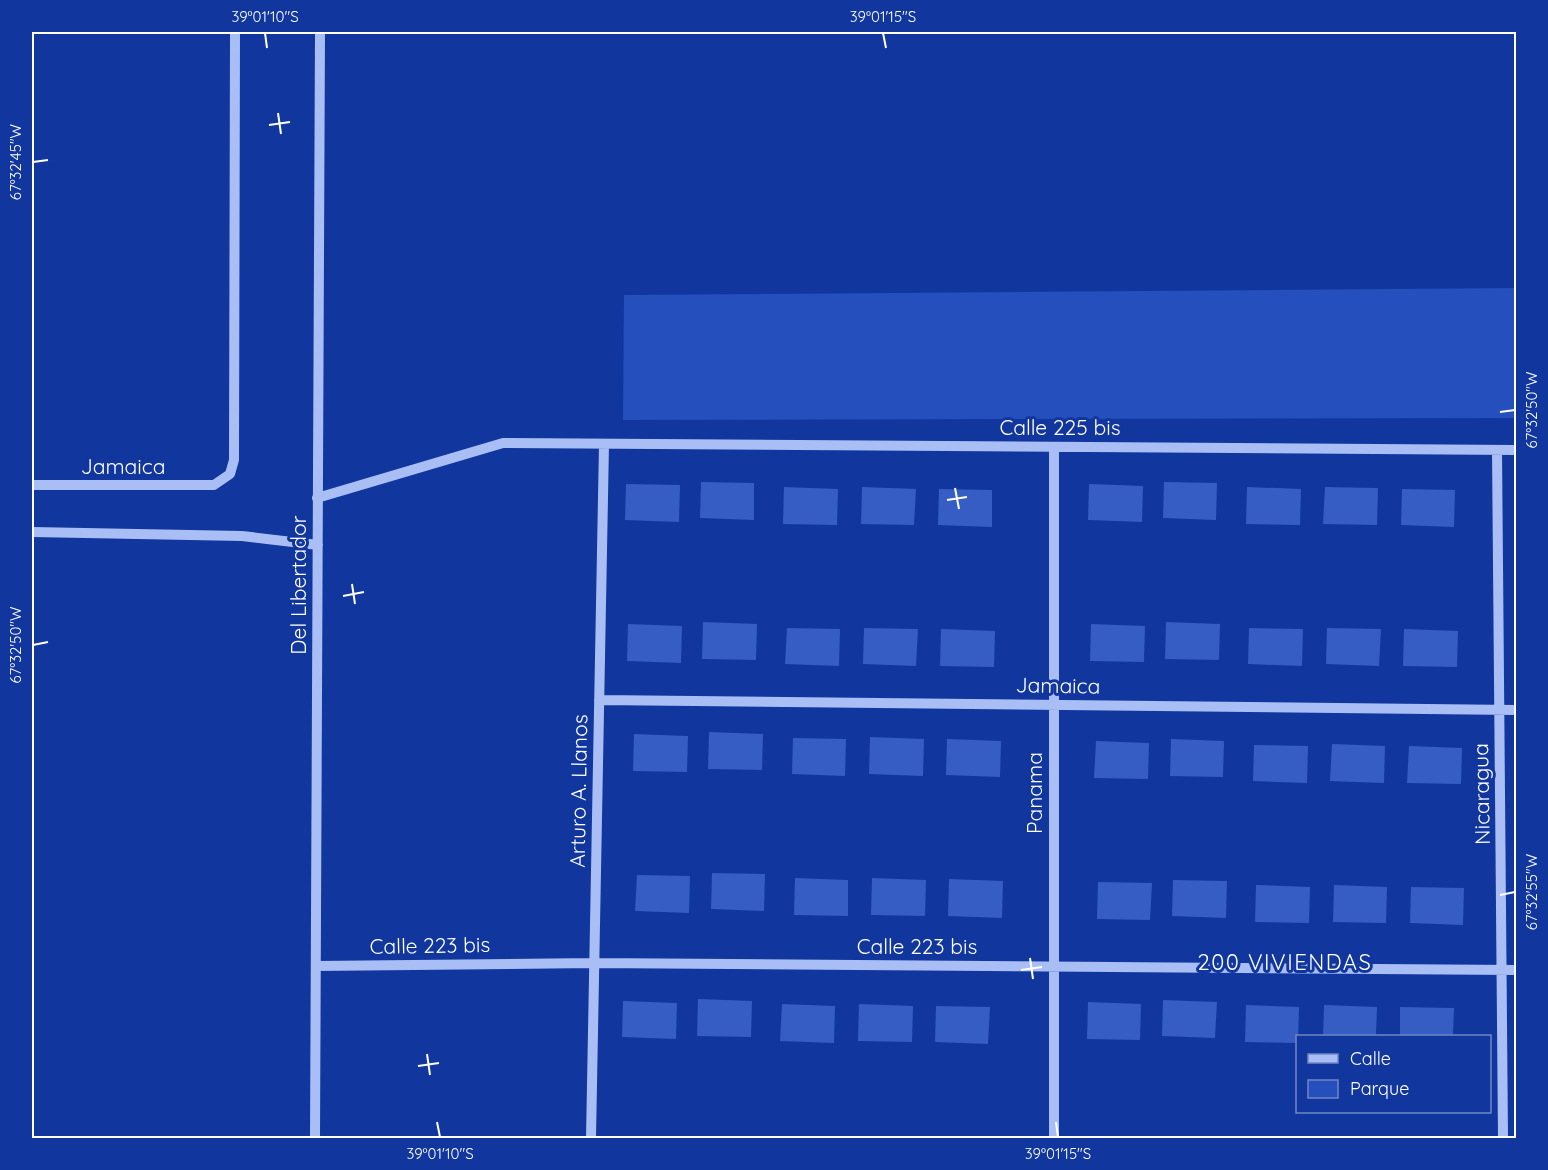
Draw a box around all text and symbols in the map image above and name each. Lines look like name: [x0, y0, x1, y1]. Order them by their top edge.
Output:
text: 39°01'10"S: [231, 7, 299, 26]
text: 39°01'15"S: [850, 7, 916, 26]
text: 67°32'45"W: [6, 123, 25, 200]
text: 67°32'50"W: [1522, 371, 1541, 449]
street label: Calle 225 bis: [999, 414, 1121, 440]
street label: Jamaica: [81, 453, 165, 479]
street label: Del Libertador: [285, 515, 311, 655]
text: 67°32'50"W: [6, 606, 25, 684]
street label: Jamaica: [1015, 671, 1101, 699]
street label: Arturo A. Llanos: [564, 714, 592, 868]
street label: Nicaragua: [1467, 743, 1495, 845]
street label: Panama: [1021, 752, 1047, 834]
text: 67°32'55"W: [1522, 853, 1541, 930]
street label: Calle 223 bis: [370, 931, 490, 959]
street label: Calle 223 bis: [857, 933, 977, 959]
district label: 200 VIVIENDAS: [1198, 948, 1372, 976]
legend: [1296, 1035, 1491, 1113]
text: Calle: [1350, 1047, 1391, 1070]
text: Parque: [1350, 1077, 1409, 1100]
text: 39°01'10"S: [406, 1144, 474, 1163]
text: 39°01'15"S: [1025, 1144, 1091, 1163]

